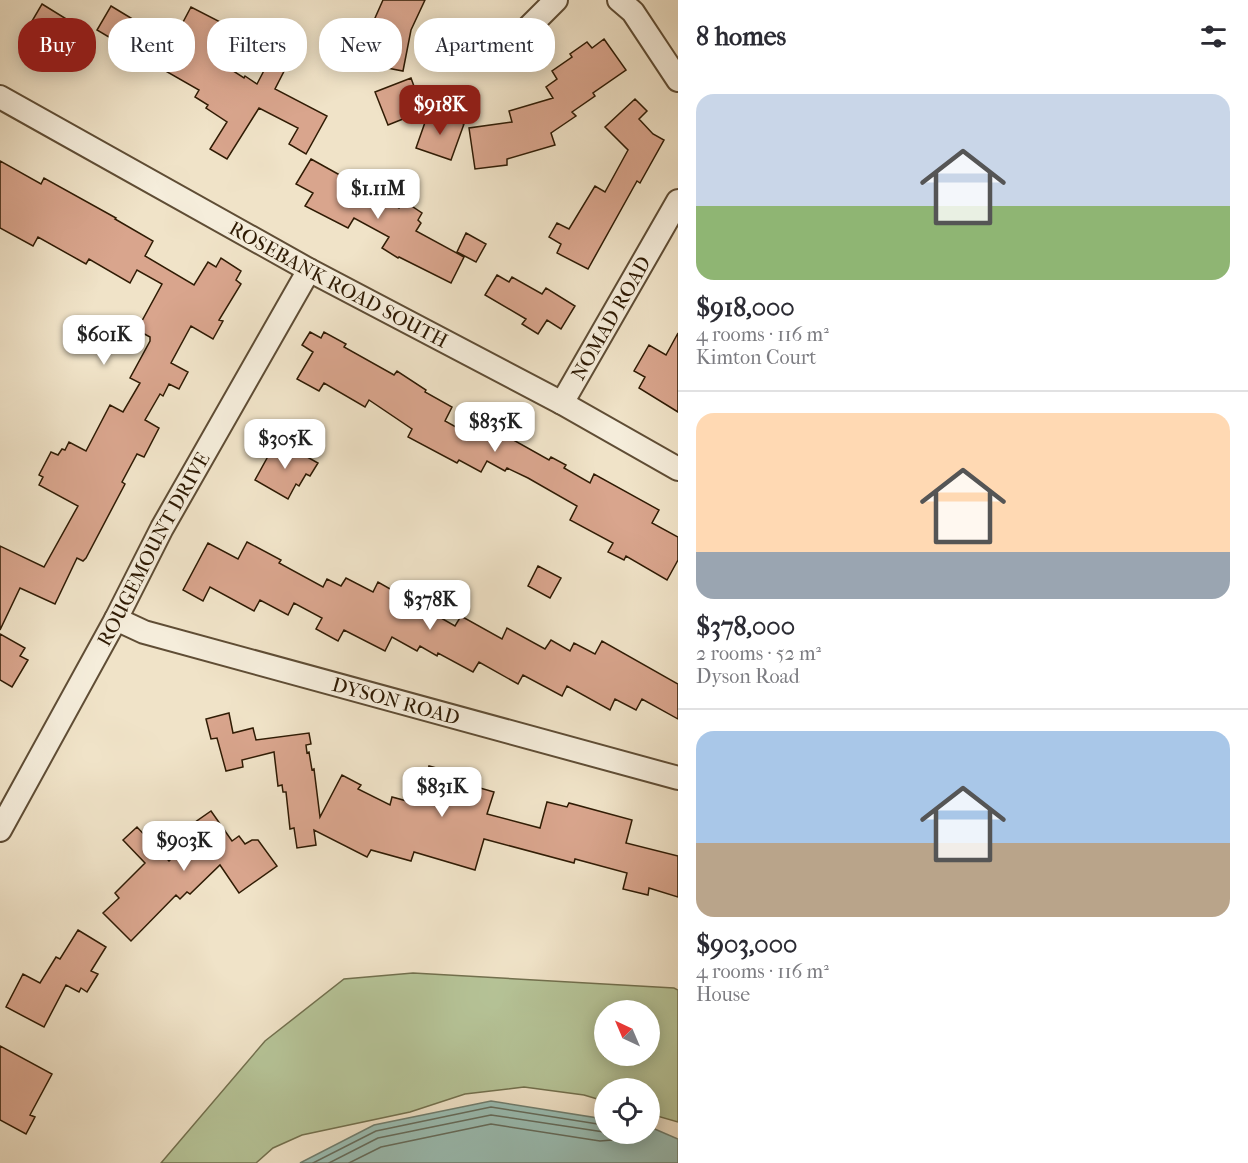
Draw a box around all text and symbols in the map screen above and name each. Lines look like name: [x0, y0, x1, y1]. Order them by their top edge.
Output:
chip: Buy: [18, 18, 96, 72]
chip: Rent: [108, 18, 195, 72]
chip: Filters: [207, 18, 307, 72]
chip: New: [319, 18, 402, 72]
chip: Apartment: [414, 18, 555, 72]
icon: filters: [1197, 20, 1230, 53]
text: 8 homes: [696, 21, 786, 52]
pin: $918K: [398, 85, 482, 136]
text: $918K: [413, 93, 467, 116]
icon: home: [909, 133, 1017, 241]
pin: $1.11M: [329, 169, 427, 220]
text: $1.11M: [351, 177, 405, 200]
street label: ROSEBANK ROAD SOUTH: [225, 216, 452, 353]
street label: NOMAD ROAD: [566, 252, 655, 384]
text: $918,000: [696, 292, 795, 323]
pin: $601K: [62, 315, 146, 366]
text: $601K: [77, 323, 131, 346]
text: 4 rooms · 116 m²: [696, 323, 829, 346]
text: Kimton Court: [696, 346, 816, 369]
pin: $835K: [453, 402, 537, 453]
text: $835K: [469, 410, 521, 433]
pin: $305K: [243, 419, 327, 470]
text: $305K: [258, 427, 312, 450]
street label: ROUGEMOUNT DRIVE: [92, 448, 214, 650]
icon: home: [909, 452, 1017, 560]
pin: $378K: [388, 580, 472, 631]
text: $378K: [403, 588, 457, 611]
text: $378,000: [696, 611, 795, 642]
text: 2 rooms · 52 m²: [696, 642, 821, 665]
text: Dyson Road: [696, 665, 800, 688]
street label: DYSON ROAD: [330, 672, 462, 729]
pin: $831K: [400, 767, 484, 818]
icon: home: [909, 770, 1017, 878]
text: $831K: [417, 775, 467, 798]
pin: $903K: [142, 821, 226, 872]
text: $903K: [156, 829, 212, 852]
text: $903,000: [696, 929, 797, 960]
text: 4 rooms · 116 m²: [696, 960, 829, 983]
text: House: [696, 983, 750, 1006]
north arrow: [594, 1000, 660, 1066]
map controls: [594, 1000, 660, 1144]
button: locate: [594, 1078, 660, 1144]

